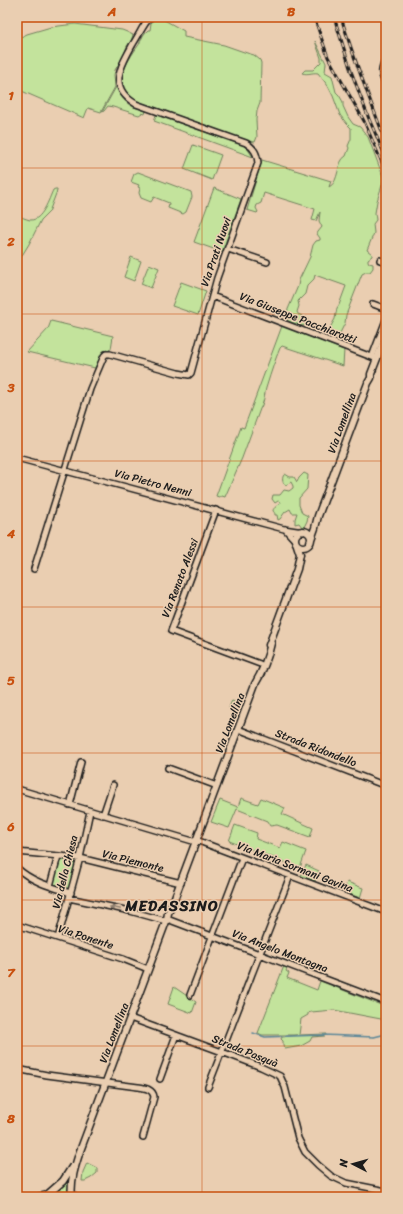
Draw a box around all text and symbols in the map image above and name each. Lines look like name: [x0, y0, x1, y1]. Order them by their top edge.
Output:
text: A: [107, 0, 116, 23]
text: B: [287, 0, 296, 23]
text: 1: [8, 84, 14, 107]
street label: Via Prati Nuovi: [195, 214, 237, 289]
text: 2: [6, 230, 15, 253]
street label: Via Giuseppe Pacchiarotti: [237, 287, 360, 349]
text: 3: [6, 376, 15, 399]
street label: Via Lomellina: [322, 390, 362, 456]
street label: Via Pietro Nenni: [113, 464, 194, 503]
text: 4: [6, 522, 16, 545]
street label: Via Renato Alessi: [156, 535, 204, 620]
text: 5: [7, 669, 15, 692]
street label: Via Lomellina: [210, 690, 250, 756]
street label: Strada Ridondello: [272, 724, 360, 772]
text: 6: [6, 815, 15, 838]
street label: Via della Chiesa: [47, 833, 83, 911]
street label: Via Maria Sormani Gavina: [234, 836, 356, 898]
street label: Via Piemonte: [100, 844, 166, 878]
district label: MEDASSINO: [124, 893, 219, 919]
one-way arrow: [109, 904, 121, 910]
street label: Via Ponente: [56, 919, 117, 955]
street label: Via Angelo Montagna: [229, 924, 331, 978]
text: 7: [7, 961, 16, 984]
street label: Via Lomellina: [94, 1000, 134, 1066]
street label: Strada Pasquà: [209, 1029, 281, 1073]
text: 8: [6, 1107, 15, 1130]
north arrow: [333, 1144, 373, 1184]
text: N: [334, 1158, 353, 1169]

